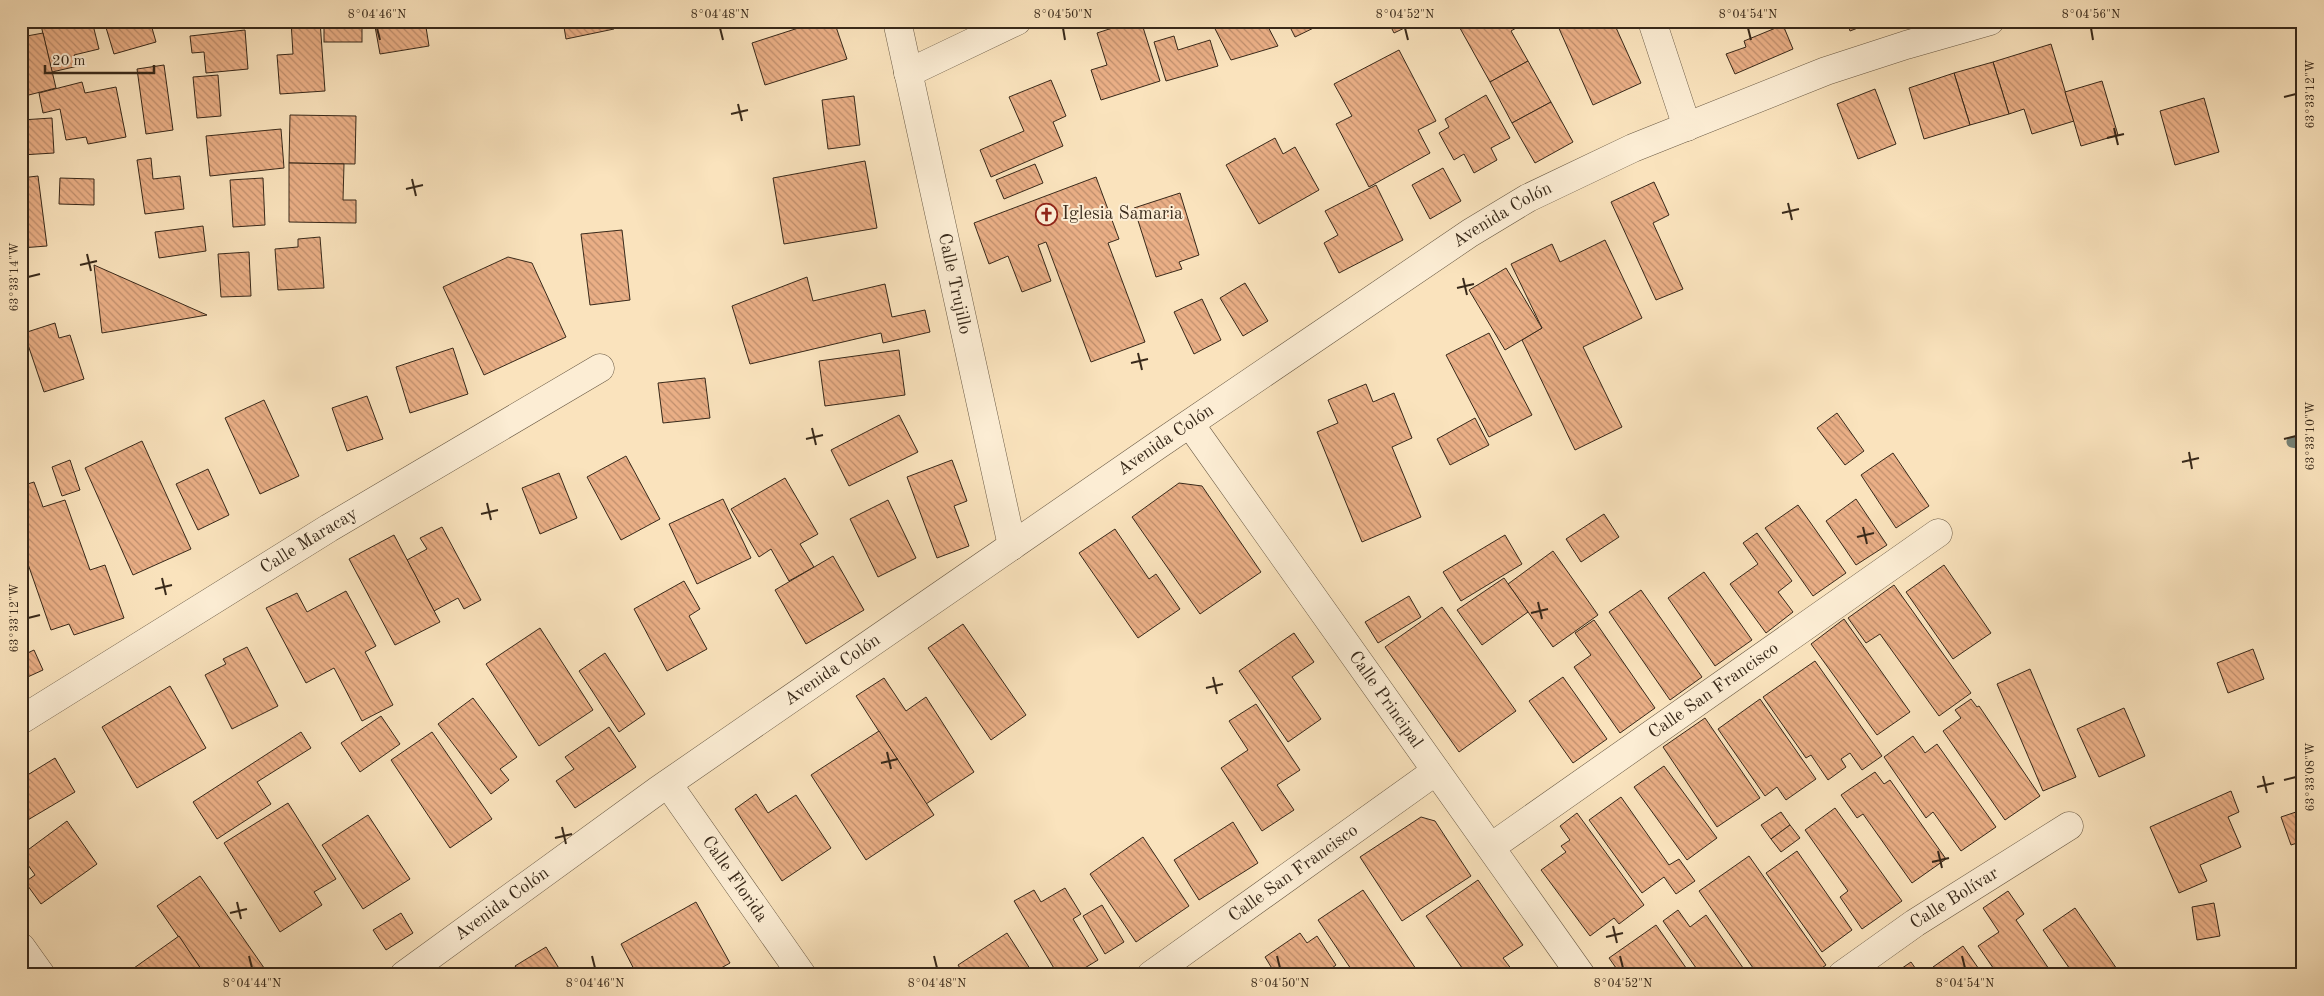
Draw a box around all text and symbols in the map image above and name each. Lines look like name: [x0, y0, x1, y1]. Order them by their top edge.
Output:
text: 8°04'50"N: [1034, 8, 1092, 21]
text: 8°04'52"N: [1376, 8, 1434, 21]
text: 8°04'54"N: [1719, 8, 1777, 21]
text: 8°04'56"N: [2062, 8, 2120, 21]
text: 8°04'46"N: [348, 9, 406, 21]
text: 8°04'48"N: [691, 9, 749, 21]
scale bar: [45, 42, 154, 74]
text: 20 m: [52, 54, 86, 69]
text: 63°33'12"W: [2305, 59, 2317, 129]
street label: Avenida Colón: [1449, 179, 1555, 251]
church icon: Iglesia Samaria: [1034, 202, 1058, 226]
place label: Iglesia Samaria: [1062, 205, 1183, 223]
street label: Calle Trujillo: [935, 231, 974, 336]
text: 63°33'14"W: [9, 242, 21, 312]
street label: Avenida Colón: [1114, 401, 1217, 479]
text: 63°33'10"W: [2305, 401, 2317, 471]
street label: Calle Maracay: [257, 504, 361, 577]
text: 63°33'12"W: [9, 583, 21, 653]
street label: Avenida Colón: [781, 630, 884, 709]
street label: Calle San Francisco: [1645, 639, 1782, 742]
street label: Calle Principal: [1345, 648, 1426, 752]
text: 63°33'08"W: [2305, 742, 2317, 812]
street label: Calle San Francisco: [1225, 821, 1361, 925]
street label: Calle Florida: [698, 833, 771, 925]
street label: Avenida Colón: [451, 863, 553, 944]
street label: Calle Bolívar: [1907, 864, 2002, 933]
text: 8°04'50"N: [1251, 977, 1309, 990]
text: 8°04'52"N: [1594, 977, 1652, 990]
text: 8°04'54"N: [1936, 977, 1994, 990]
text: 8°04'44"N: [223, 978, 281, 990]
text: 8°04'46"N: [566, 978, 624, 990]
text: 8°04'48"N: [908, 978, 966, 990]

